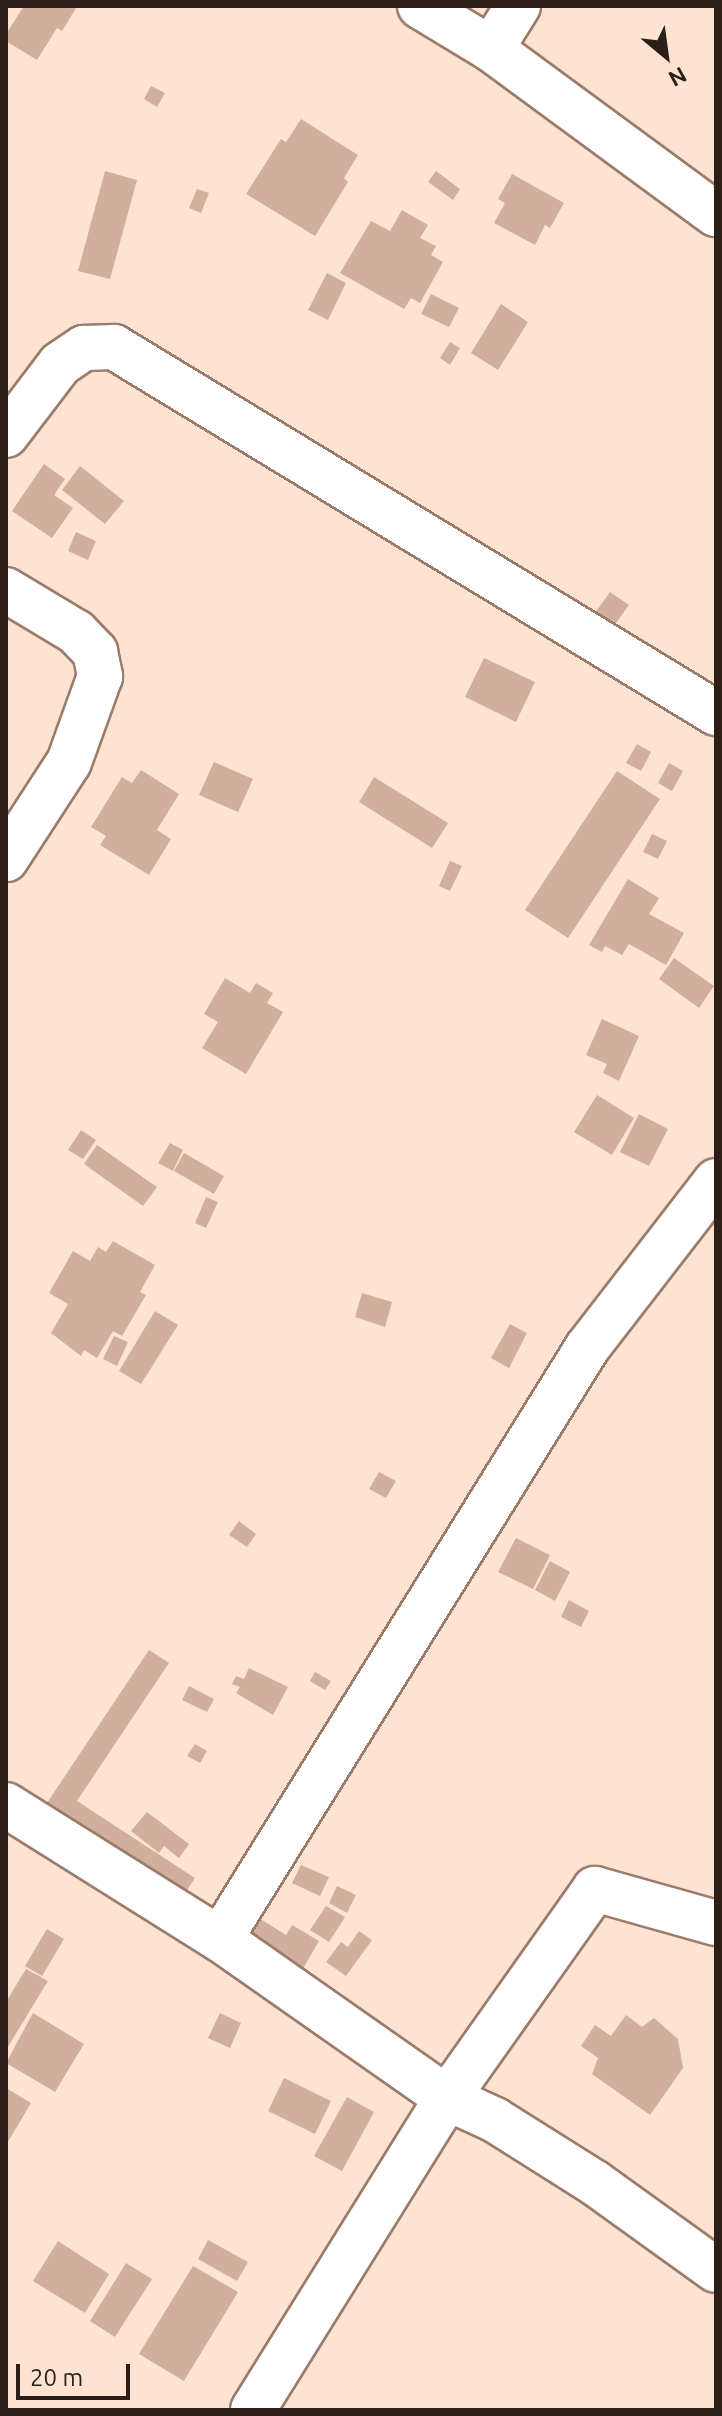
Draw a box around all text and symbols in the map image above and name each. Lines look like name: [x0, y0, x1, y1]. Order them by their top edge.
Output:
north arrow: [626, 16, 706, 96]
text: N: [665, 63, 691, 92]
scale bar: [20, 2348, 134, 2398]
text: 20 m: [30, 2364, 83, 2391]

